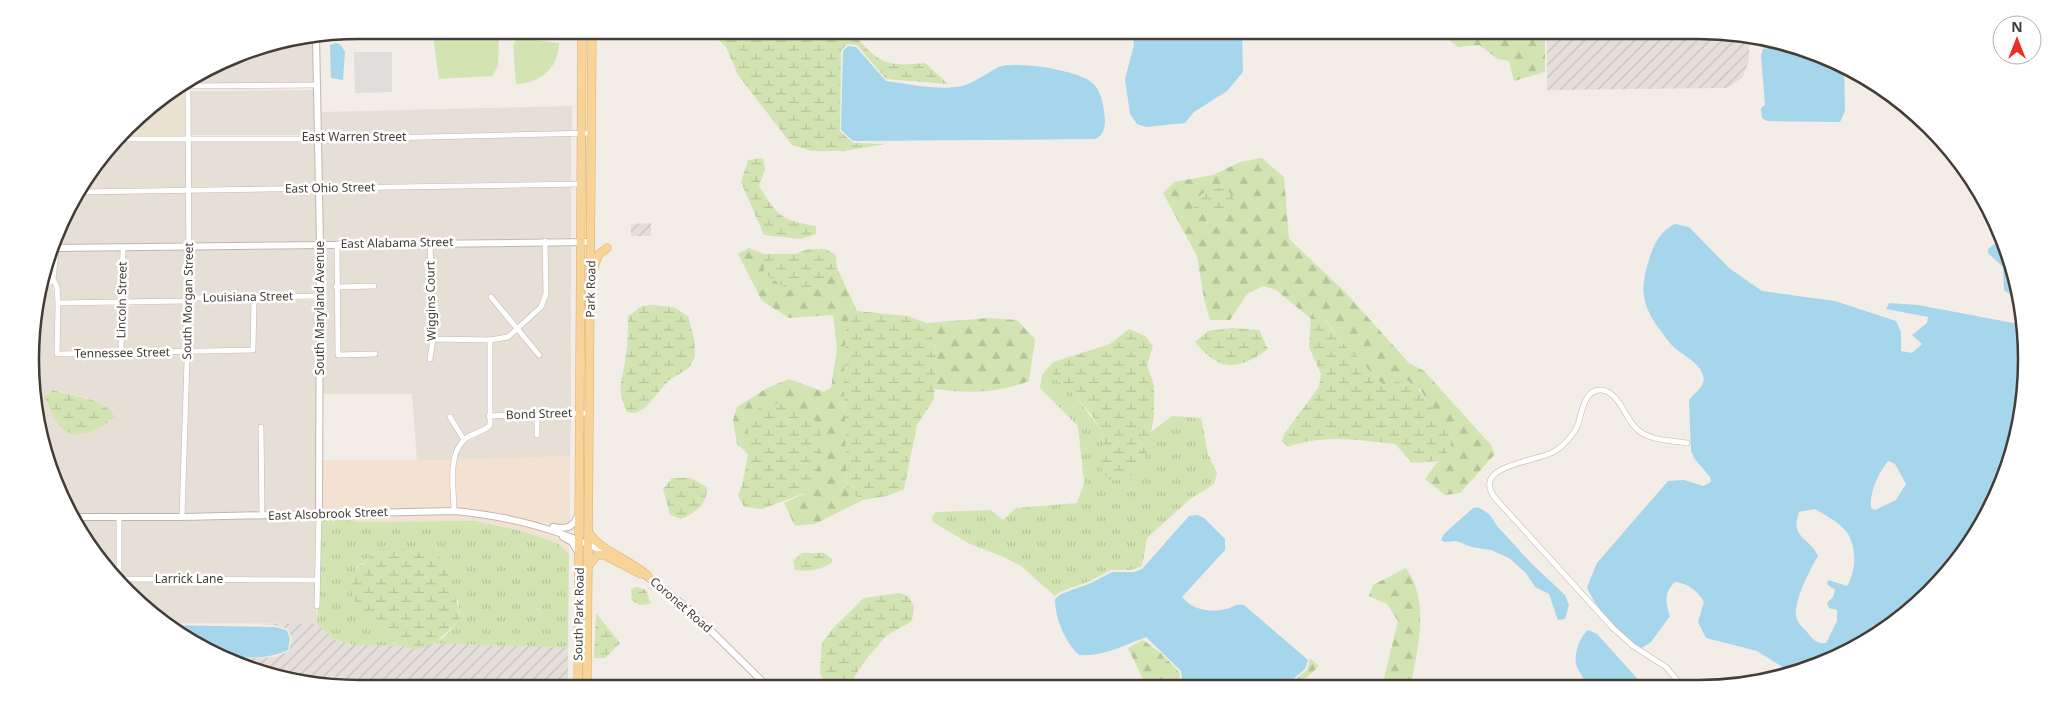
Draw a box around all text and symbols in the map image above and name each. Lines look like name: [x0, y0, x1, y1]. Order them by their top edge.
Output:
north arrow: [1992, 15, 2042, 65]
text: N: [2011, 17, 2023, 36]
street label: East Warren Street: [302, 128, 407, 145]
street label: East Ohio Street: [285, 178, 376, 197]
street label: East Alabama Street: [340, 233, 454, 252]
street label: South Maryland Avenue: [311, 240, 328, 375]
street label: South Morgan Street: [178, 242, 197, 360]
street label: Wiggins Court: [421, 260, 440, 341]
street label: Park Road: [582, 260, 599, 318]
street label: Lincoln Street: [112, 261, 131, 339]
street label: Louisiana Street: [203, 287, 294, 306]
street label: Tennessee Street: [74, 343, 171, 362]
street label: Bond Street: [505, 404, 573, 423]
street label: East Alsobrook Street: [268, 503, 389, 524]
street label: South Park Road: [569, 567, 588, 661]
street label: Larrick Lane: [155, 570, 223, 587]
street label: Coronet Road: [647, 573, 716, 636]

